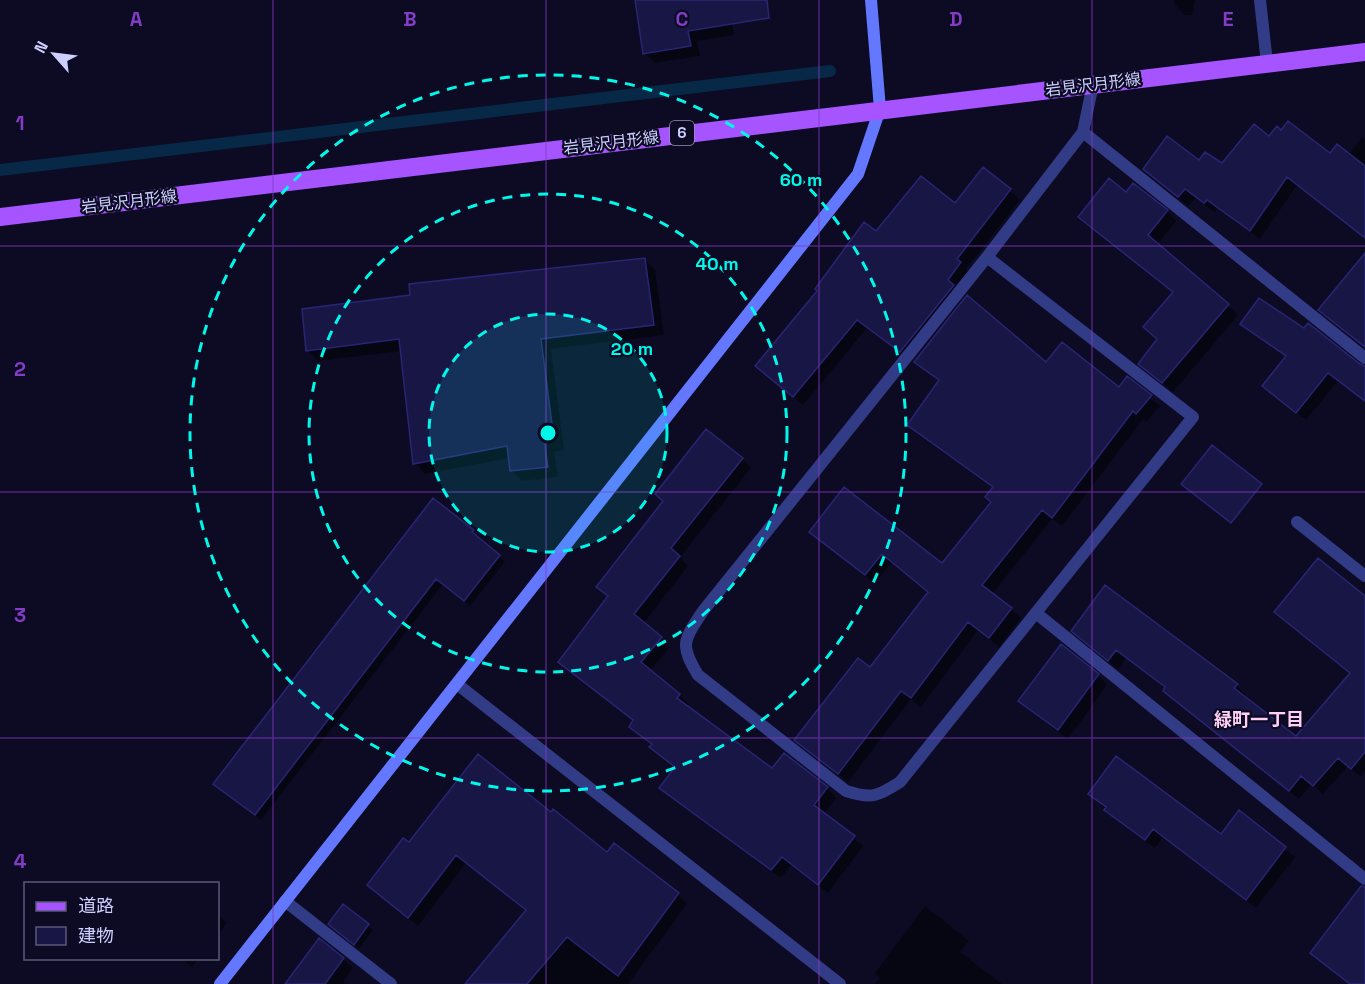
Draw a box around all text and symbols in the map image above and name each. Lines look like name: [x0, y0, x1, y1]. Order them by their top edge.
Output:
text: A: [130, 6, 143, 32]
text: B: [403, 6, 417, 32]
text: C: [676, 6, 689, 32]
text: D: [949, 6, 963, 32]
text: E: [1222, 6, 1234, 32]
north arrow: [24, 24, 84, 84]
text: N: [29, 38, 53, 57]
street label: 岩見沢月形線: [1044, 68, 1142, 101]
text: 1: [15, 110, 25, 136]
road number: 6: [670, 121, 694, 145]
street label: 岩見沢月形線: [562, 126, 660, 159]
text: 60 m: [780, 168, 822, 191]
street label: 岩見沢月形線: [80, 185, 178, 218]
text: 40 m: [695, 252, 739, 275]
text: 20 m: [611, 337, 653, 360]
text: 2: [14, 356, 26, 382]
centre of rings: [538, 423, 558, 443]
text: 3: [14, 602, 26, 628]
district label: 緑町一丁目: [1214, 708, 1304, 731]
text: 4: [14, 848, 27, 874]
legend: [24, 882, 219, 960]
text: 道路: [78, 894, 114, 917]
text: 建物: [78, 924, 114, 947]

